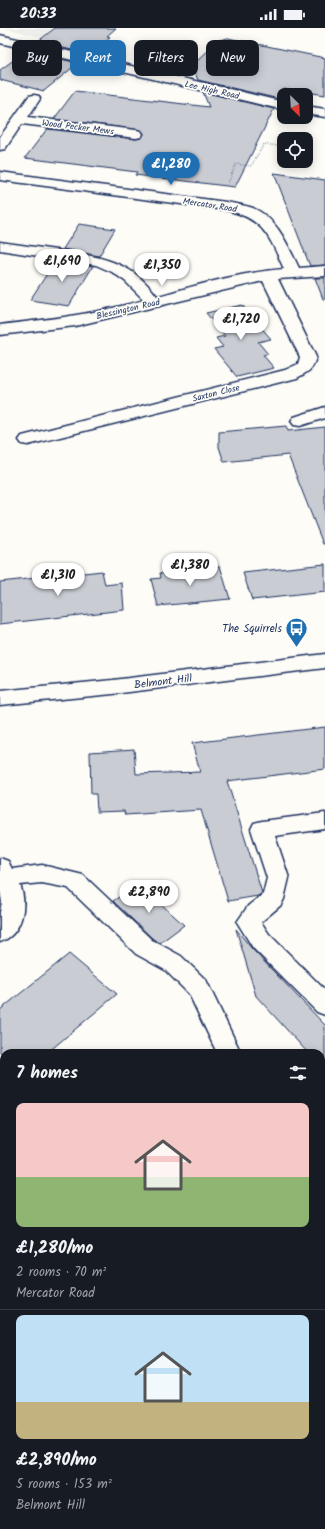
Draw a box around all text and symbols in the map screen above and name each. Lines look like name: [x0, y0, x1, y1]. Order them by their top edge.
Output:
text: 20:33: [20, 2, 57, 26]
chip: Buy: [12, 40, 62, 76]
chip: Rent: [70, 40, 126, 76]
chip: Filters: [134, 40, 198, 76]
chip: New: [206, 40, 259, 76]
street label: Lee High Road: [183, 77, 241, 104]
north arrow: [277, 88, 313, 124]
map controls: [277, 88, 313, 168]
street label: Wood Pecker Mews: [41, 116, 115, 139]
button: locate: [277, 132, 313, 168]
pin: £1,280: [138, 152, 204, 186]
text: £1,280: [152, 154, 190, 175]
street label: Mercator Road: [182, 194, 239, 217]
pin: £1,690: [29, 249, 95, 283]
text: £1,690: [43, 251, 81, 272]
pin: £1,350: [129, 253, 195, 287]
text: £1,350: [143, 255, 181, 276]
street label: Blessington Road: [95, 295, 162, 324]
pin: £1,720: [208, 307, 274, 341]
text: £1,720: [222, 309, 260, 330]
street label: Saxton Close: [191, 380, 241, 407]
pin: £1,380: [157, 553, 223, 587]
text: £1,380: [171, 555, 209, 576]
pin: £1,310: [25, 563, 91, 597]
text: £1,310: [41, 565, 75, 586]
bus stop icon: The Squirrels: [284, 615, 310, 648]
place label: The Squirrels: [222, 620, 282, 638]
street label: Belmont Hill: [133, 669, 193, 694]
pin: £2,890: [116, 880, 182, 914]
text: £2,890: [128, 882, 170, 903]
text: 7 homes: [16, 1060, 78, 1087]
icon: filters: [287, 1062, 309, 1084]
icon: home: [127, 1129, 199, 1201]
text: £1,280/mo: [16, 1235, 93, 1262]
text: 2 rooms · 70 m²: [16, 1262, 106, 1283]
text: Mercator Road: [16, 1283, 95, 1304]
icon: home: [127, 1341, 199, 1413]
text: £2,890/mo: [16, 1447, 97, 1474]
text: 5 rooms · 153 m²: [16, 1474, 112, 1495]
text: Belmont Hill: [16, 1495, 85, 1516]

